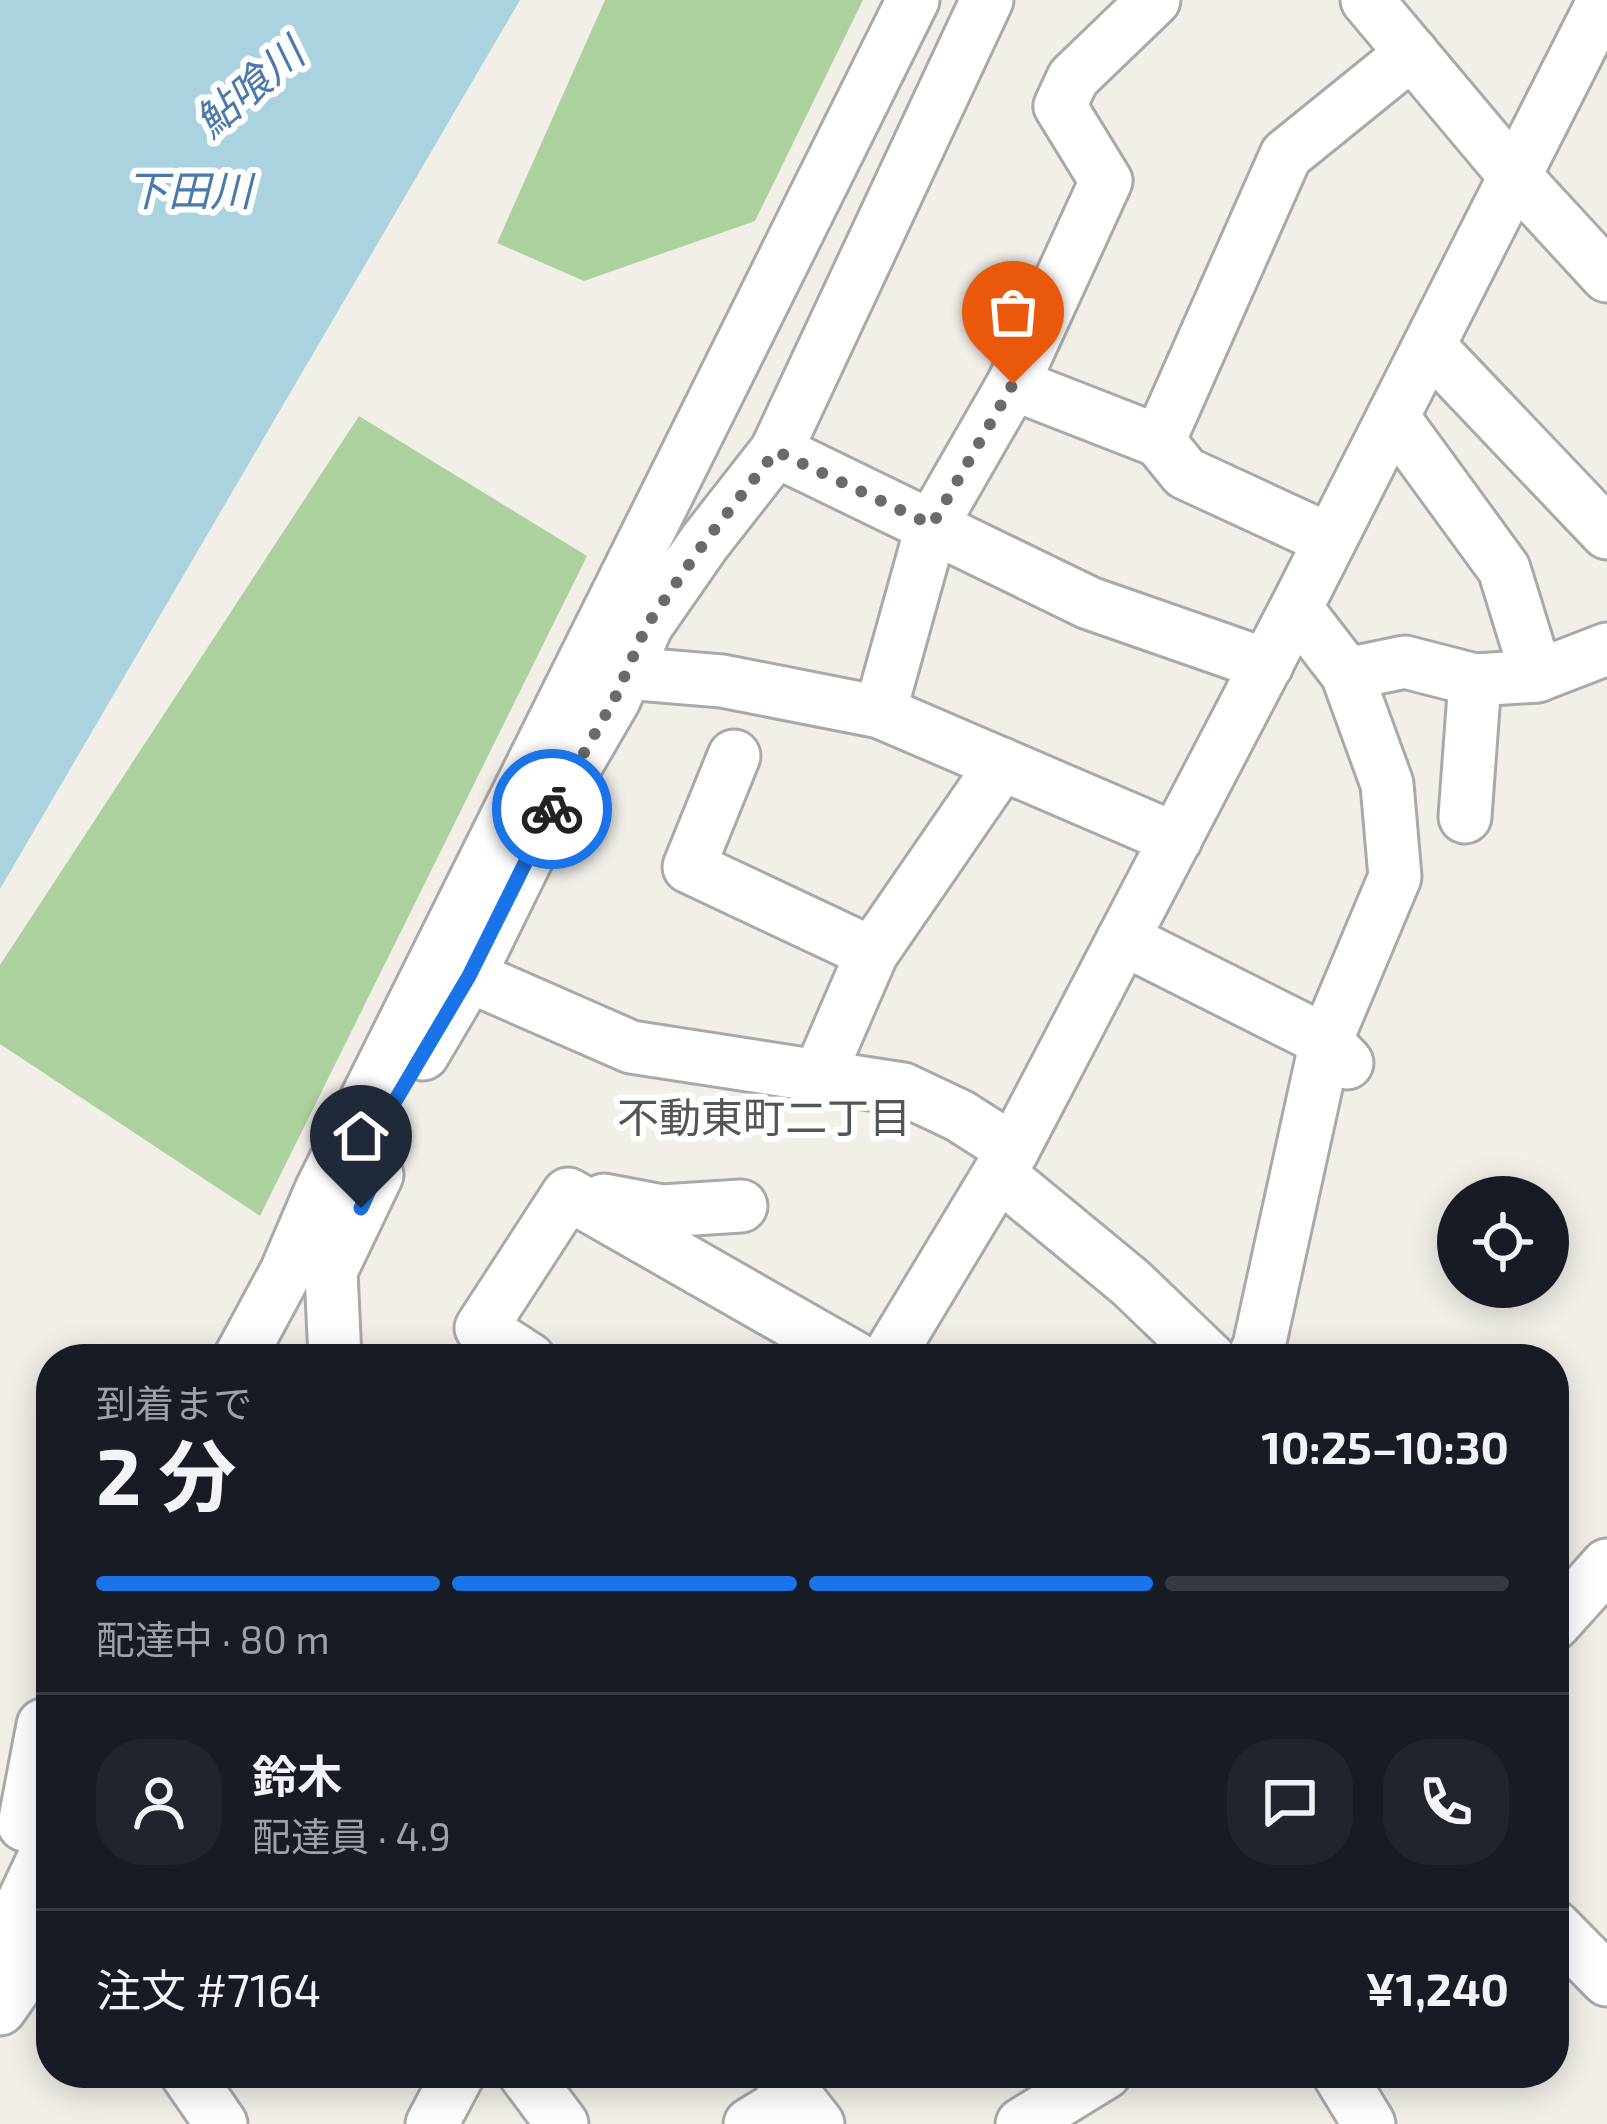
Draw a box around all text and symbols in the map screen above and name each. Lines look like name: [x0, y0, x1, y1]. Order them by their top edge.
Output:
water label: 鮎喰川: [184, 24, 315, 146]
water label: 下田川: [126, 164, 256, 214]
pin: [962, 261, 1064, 384]
icon: bag: [980, 279, 1046, 345]
courier: [492, 749, 612, 869]
icon: bike: [519, 776, 585, 842]
pin: [310, 1085, 412, 1208]
district label: 不動東町二丁目: [617, 1091, 911, 1141]
icon: home: [328, 1103, 394, 1169]
map controls: [1437, 1176, 1569, 1308]
button: locate: [1437, 1176, 1569, 1308]
text: 到着まで: [96, 1379, 252, 1426]
text: 10:25–10:30: [1262, 1419, 1509, 1473]
text: 2 分: [96, 1427, 236, 1521]
text: 配達中 · 80 m: [96, 1615, 330, 1662]
button: person: [96, 1739, 222, 1865]
button: chat: [1227, 1739, 1353, 1865]
button: phone: [1383, 1739, 1509, 1865]
text: 鈴木: [252, 1748, 342, 1802]
text: 配達員 · 4.9: [252, 1812, 451, 1859]
text: ¥1,240: [1366, 1961, 1509, 2015]
text: 注文 #7164: [96, 1962, 321, 2016]

